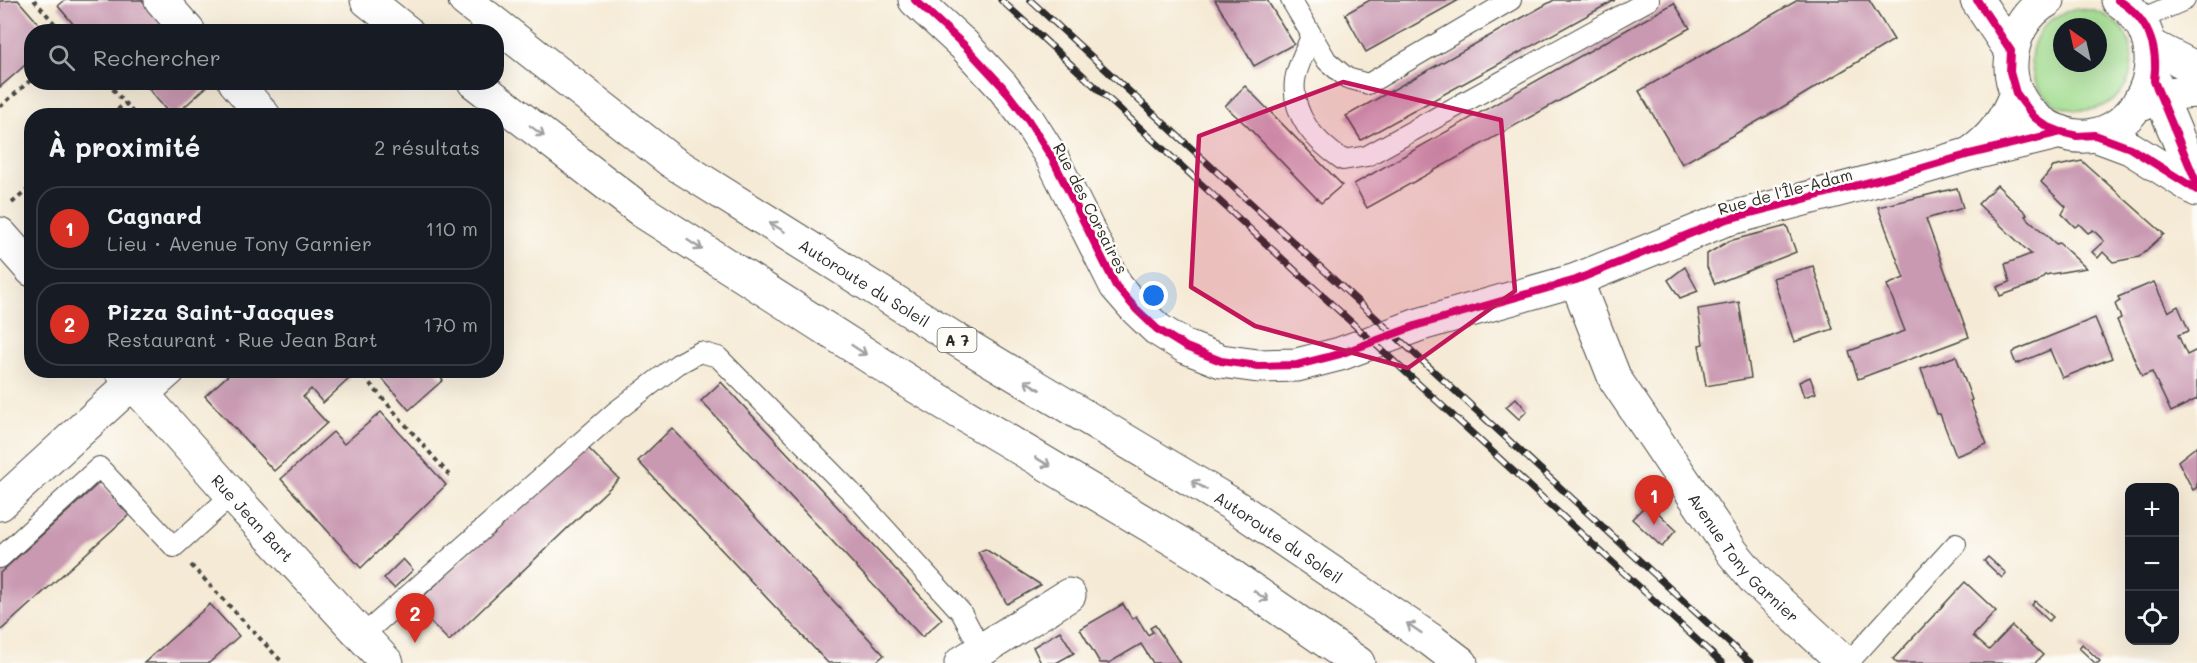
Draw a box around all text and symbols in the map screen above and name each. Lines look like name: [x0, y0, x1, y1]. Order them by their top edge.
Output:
north arrow: [2053, 18, 2107, 72]
search box: [24, 24, 504, 90]
icon: search: [45, 41, 78, 74]
text: Rechercher: [93, 43, 221, 72]
one-way arrow: [529, 124, 545, 137]
text: À proximité: [48, 130, 200, 164]
text: 2 résultats: [374, 134, 480, 160]
street label: Rue des Corsaires: [1049, 139, 1133, 277]
street label: Rue de l'Île-Adam: [1715, 163, 1855, 219]
text: Cagnard: [107, 201, 201, 230]
text: 1: [65, 215, 74, 241]
text: 110 m: [425, 215, 478, 241]
one-way arrow: [768, 221, 785, 234]
text: Lieu · Avenue Tony Garnier: [107, 230, 372, 256]
street label: Autoroute du Soleil: [795, 234, 934, 331]
one-way arrow: [686, 239, 703, 251]
your location: [1139, 281, 1168, 310]
text: Pizza Saint-Jacques: [107, 297, 334, 326]
text: 2: [64, 311, 75, 337]
text: 170 m: [423, 311, 478, 337]
text: Restaurant · Rue Jean Bart: [107, 326, 378, 352]
road number: A 7: [938, 328, 976, 352]
one-way arrow: [850, 344, 867, 356]
one-way arrow: [1024, 379, 1041, 391]
one-way arrow: [1035, 457, 1052, 469]
street label: Rue Jean Bart: [208, 469, 299, 566]
pin: 1: [1634, 476, 1674, 525]
one-way arrow: [1191, 478, 1208, 490]
map controls: [2125, 483, 2179, 645]
button: +: [2125, 483, 2179, 537]
street label: Autoroute du Soleil: [1211, 486, 1347, 587]
street label: Avenue Tony Garnier: [1684, 488, 1804, 626]
button: −: [2125, 537, 2179, 591]
one-way arrow: [1252, 590, 1269, 602]
button: locate: [2125, 591, 2179, 645]
pin: 2: [396, 594, 434, 643]
one-way arrow: [1406, 622, 1422, 634]

